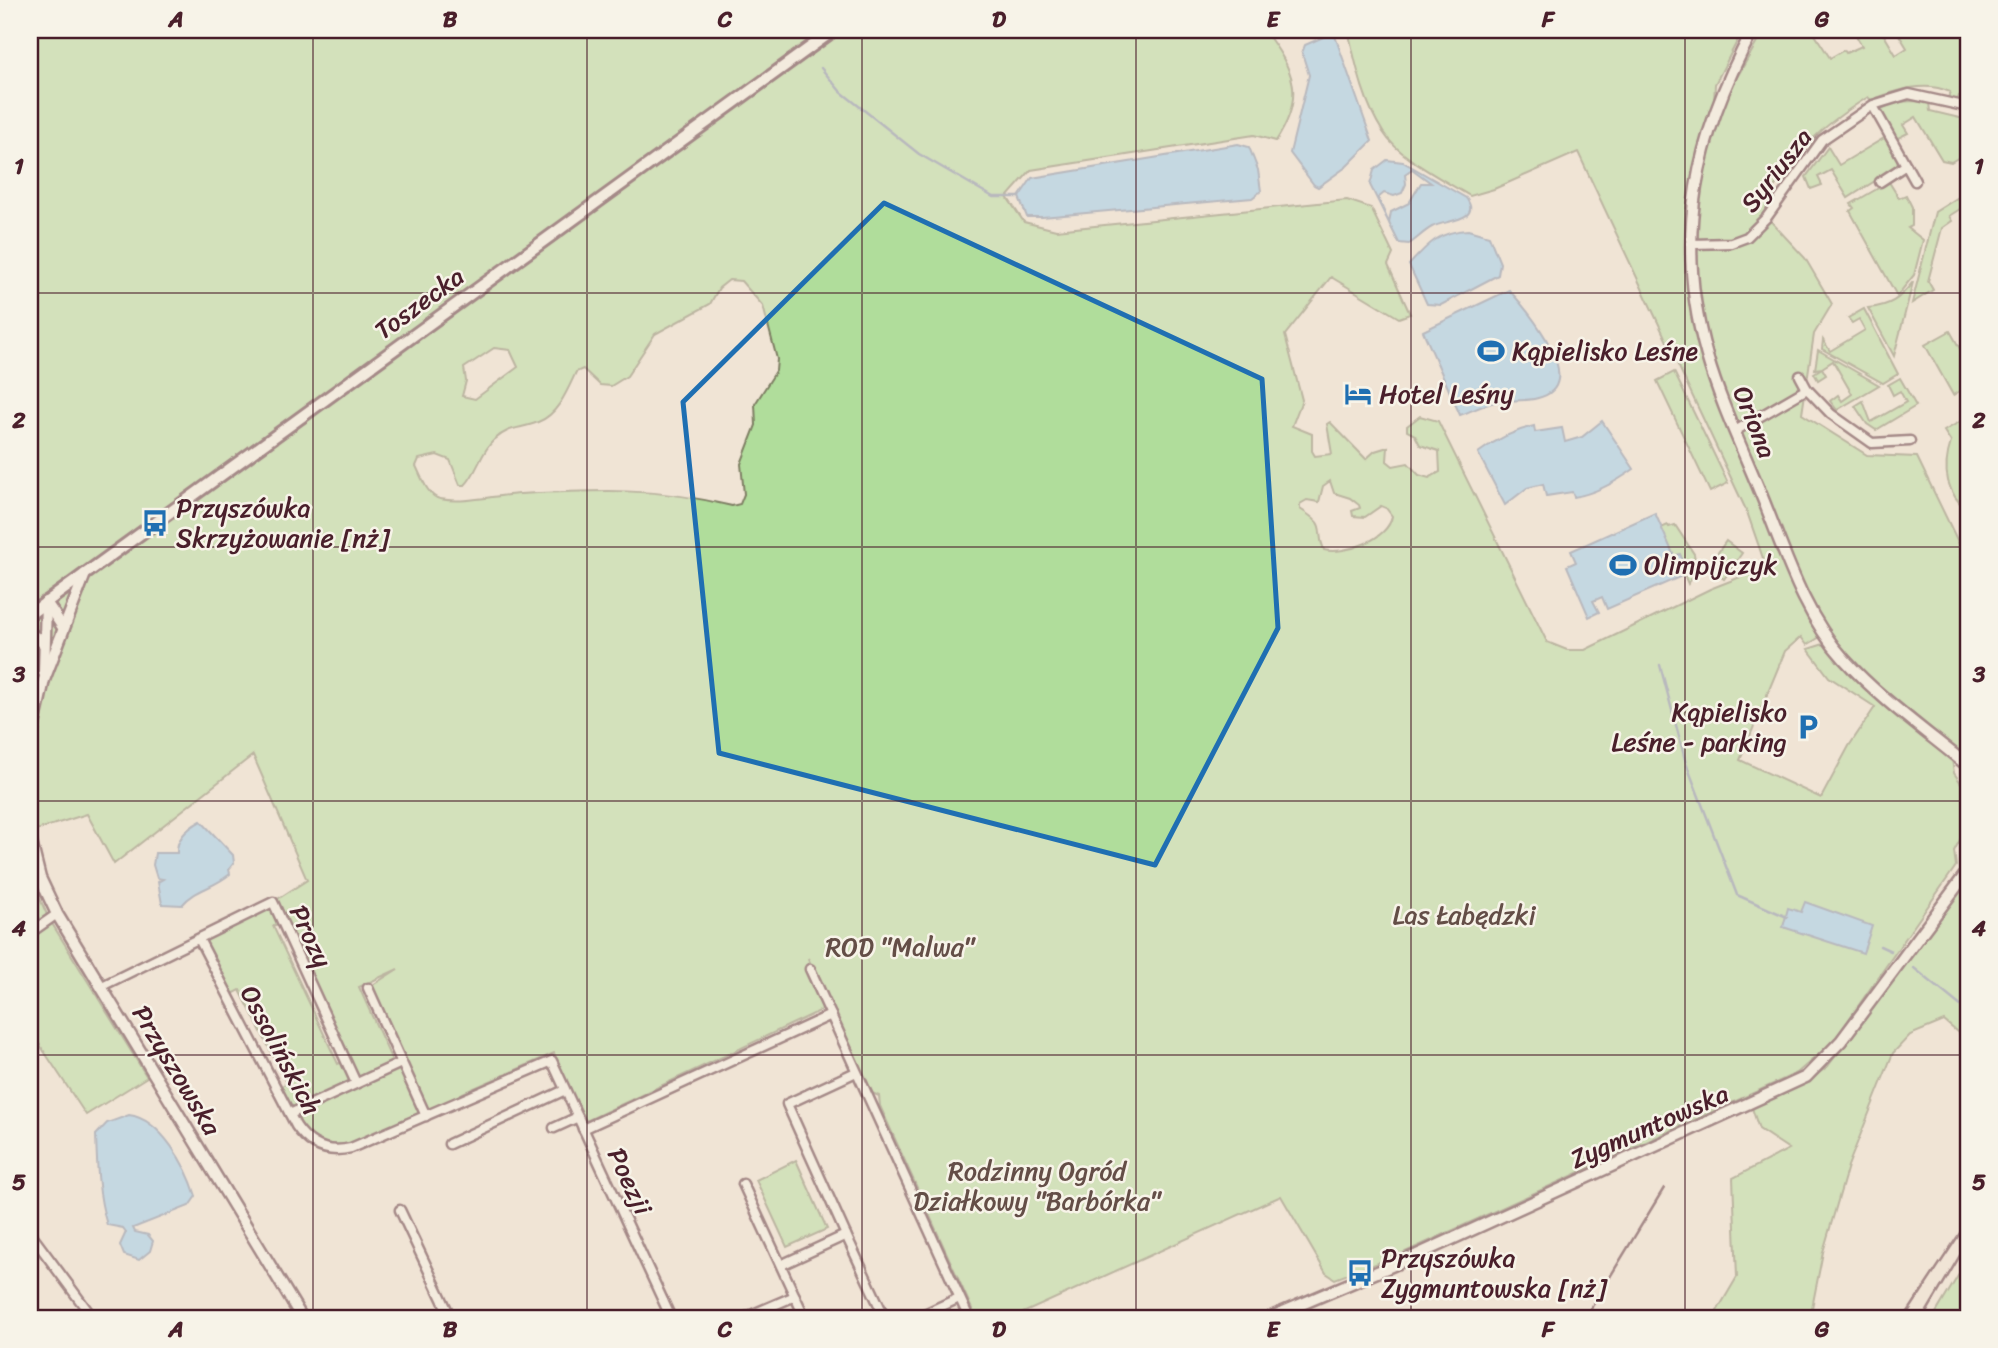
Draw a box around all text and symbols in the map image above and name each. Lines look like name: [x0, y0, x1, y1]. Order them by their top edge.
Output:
text: A: [167, 0, 184, 40]
text: B: [443, 0, 458, 40]
text: C: [717, 0, 733, 40]
text: D: [992, 0, 1007, 40]
text: E: [1267, 0, 1282, 40]
text: F: [1541, 0, 1556, 40]
text: G: [1814, 0, 1830, 40]
street label: Syriusza: [1728, 117, 1824, 223]
text: 1: [14, 146, 24, 187]
text: 1: [1974, 146, 1984, 187]
street label: Toszecka: [364, 254, 474, 352]
place label: Kąpielisko Leśne: [1512, 328, 1698, 374]
sports icon: Kąpielisko Leśne: [1476, 336, 1506, 366]
place label: Hotel Leśny: [1379, 371, 1514, 417]
hotel icon: Hotel Leśny: [1343, 379, 1373, 409]
street label: Oriona: [1720, 379, 1790, 465]
text: 2: [11, 400, 26, 441]
text: 2: [1971, 400, 1986, 441]
place label: Przyszówka Skrzyżowanie [nż]: [176, 485, 391, 561]
bus stop icon: Przyszówka Skrzyżowanie [nż]: [140, 508, 170, 538]
place label: Olimpijczyk: [1644, 542, 1778, 588]
sports icon: Olimpijczyk: [1608, 550, 1638, 580]
text: 3: [12, 654, 26, 695]
text: 3: [1972, 654, 1986, 695]
place label: Kąpielisko Leśne - parking: [1611, 689, 1787, 765]
parking icon: Kąpielisko Leśne - parking: [1793, 712, 1823, 742]
park label: Las Łabędzki: [1392, 892, 1536, 938]
street label: Prozy: [276, 897, 346, 976]
text: 4: [11, 908, 27, 949]
text: 4: [1971, 908, 1987, 949]
park label: ROD "Malwa": [826, 924, 977, 970]
street label: Ossolińskich: [227, 976, 335, 1124]
street label: Przyszowska: [120, 995, 235, 1145]
street label: Zygmuntowska: [1562, 1070, 1736, 1182]
street label: Poezji: [594, 1139, 666, 1223]
park label: Rodzinny Ogród Działkowy "Barbórka": [913, 1148, 1163, 1224]
text: 5: [12, 1162, 26, 1203]
text: 5: [1972, 1162, 1986, 1203]
place label: Przyszówka Zygmuntowska [nż]: [1381, 1235, 1608, 1311]
bus stop icon: Przyszówka Zygmuntowska [nż]: [1345, 1258, 1375, 1288]
text: A: [167, 1309, 184, 1348]
text: B: [443, 1309, 458, 1348]
text: C: [717, 1309, 733, 1348]
text: D: [992, 1309, 1007, 1348]
text: E: [1267, 1309, 1282, 1348]
text: F: [1541, 1309, 1556, 1348]
text: G: [1814, 1309, 1830, 1348]

